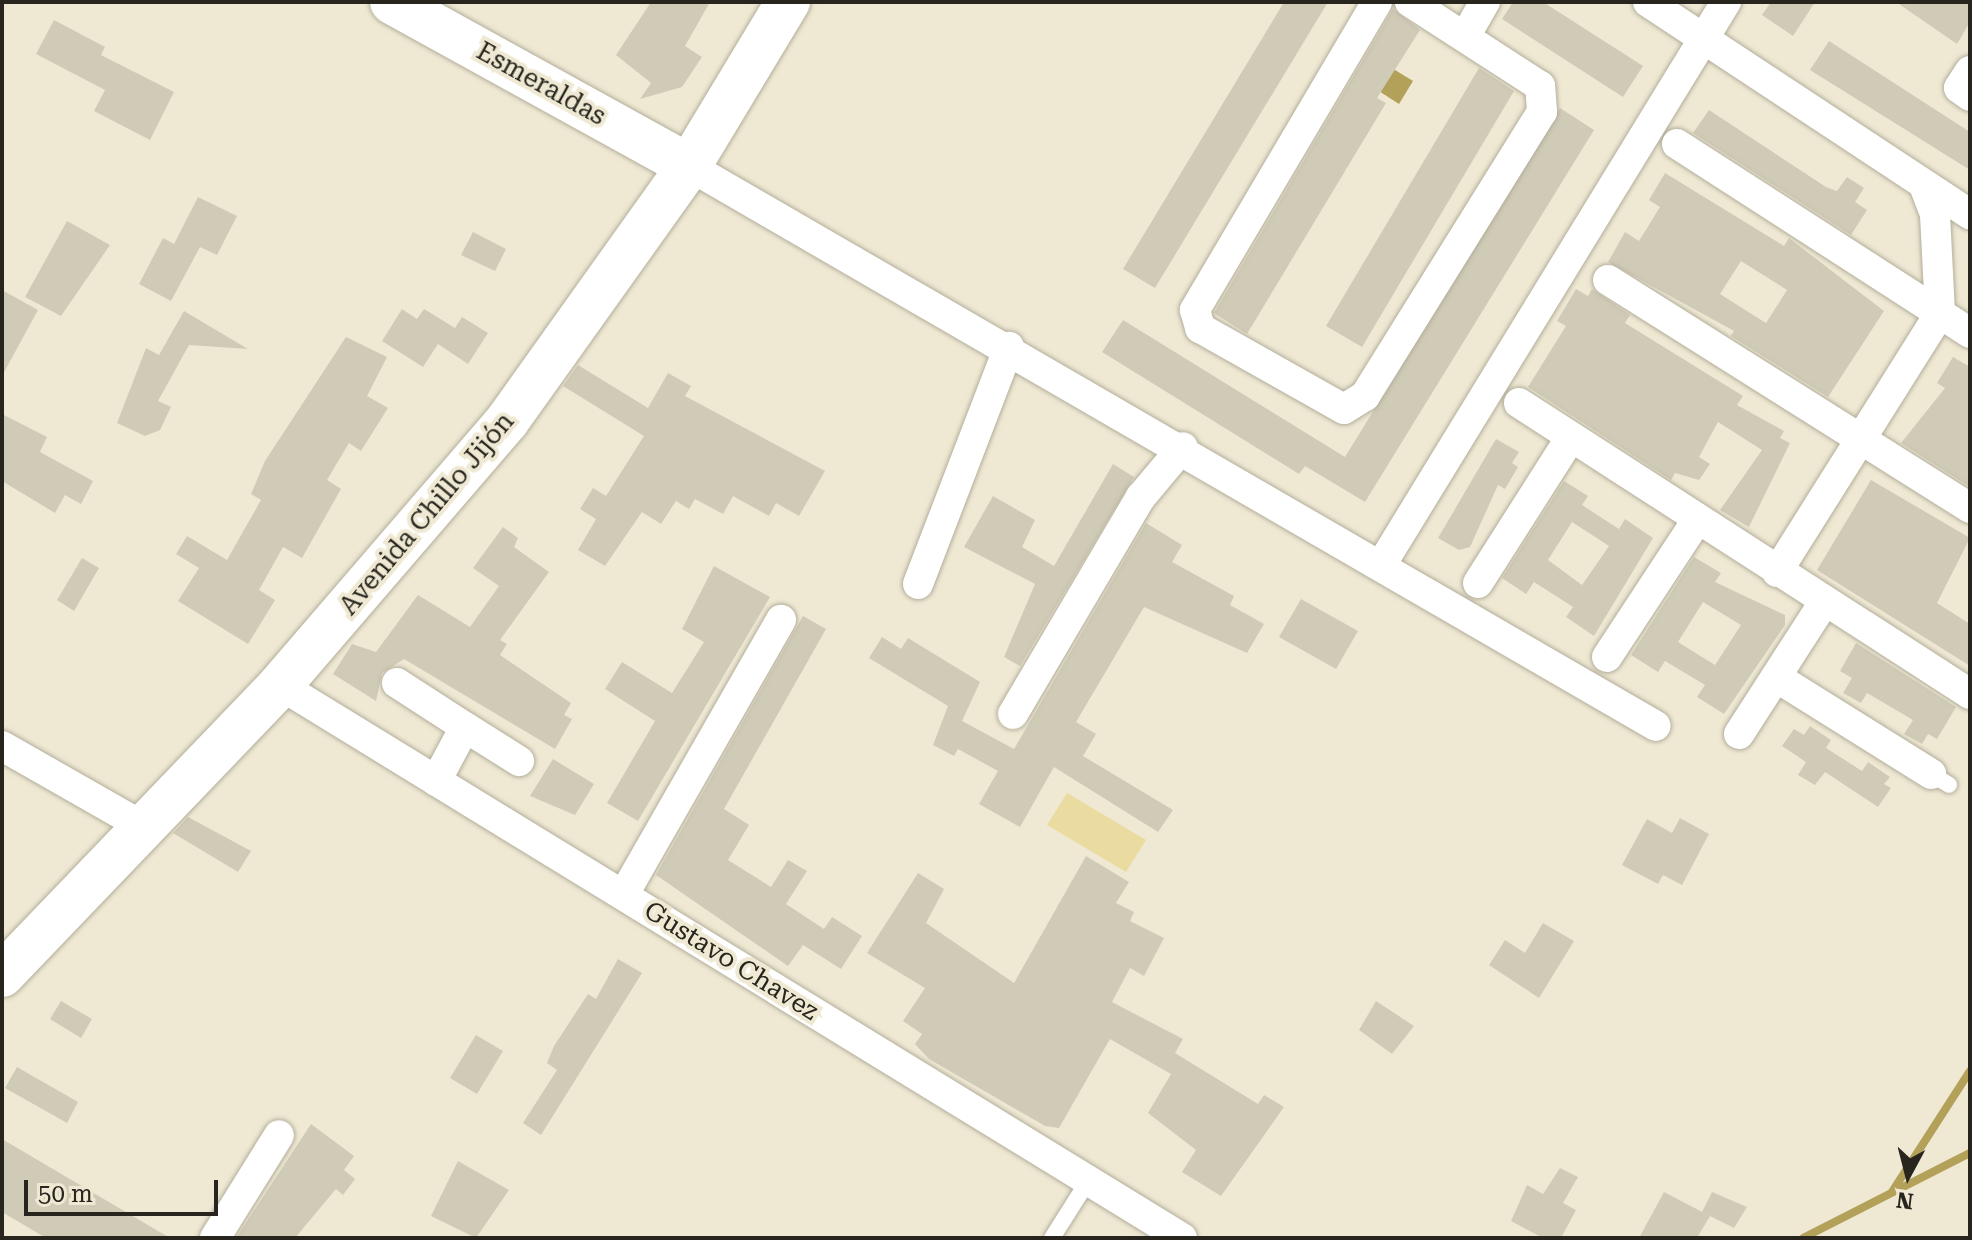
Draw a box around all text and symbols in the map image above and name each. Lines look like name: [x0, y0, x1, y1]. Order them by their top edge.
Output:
street label: Esmeraldas: [471, 36, 611, 132]
street label: Avenida Chillo Jijón: [333, 407, 521, 621]
street label: Gustavo Chavez: [638, 895, 824, 1027]
north arrow: [1868, 1136, 1948, 1216]
scale bar: [28, 1164, 222, 1214]
text: 50 m: [38, 1180, 93, 1208]
text: N: [1895, 1187, 1915, 1214]

